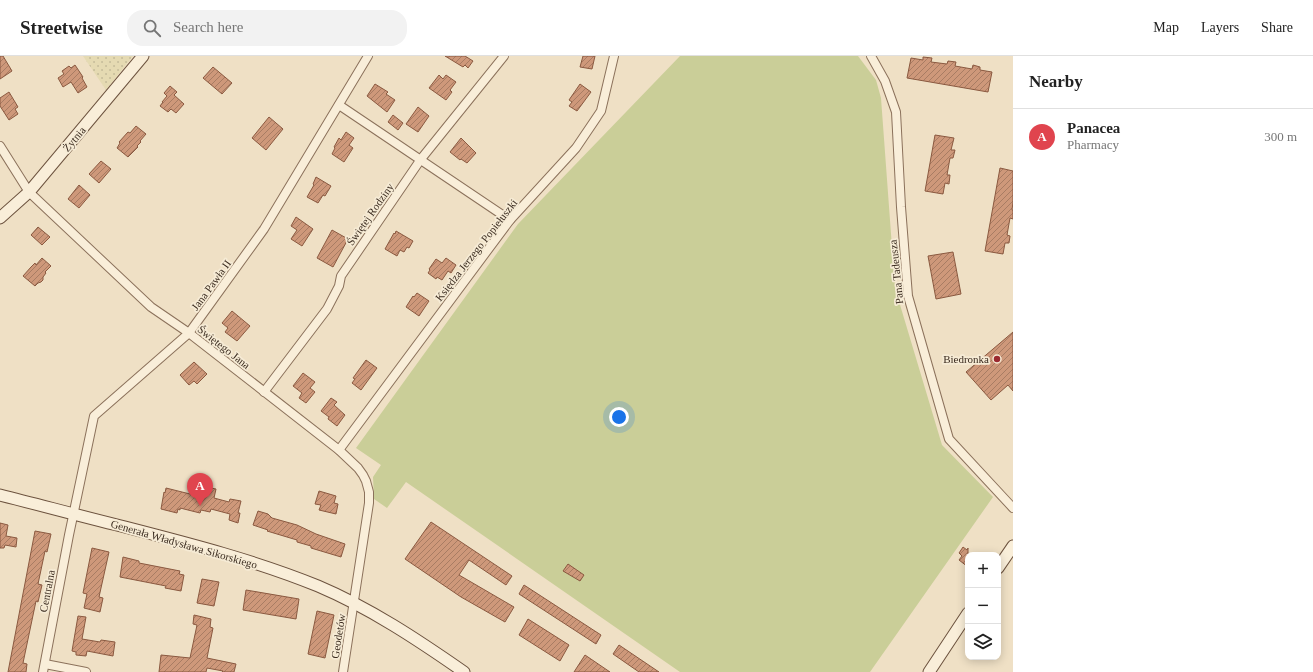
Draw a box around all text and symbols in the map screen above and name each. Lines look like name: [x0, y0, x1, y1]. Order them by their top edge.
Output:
search box: [127, 10, 407, 46]
text: Streetwise: [20, 17, 103, 38]
icon: search: [141, 17, 163, 39]
text: Search here: [173, 19, 243, 35]
text: Map: [1153, 20, 1179, 35]
text: Layers: [1201, 20, 1239, 35]
text: Share: [1261, 20, 1293, 35]
text: Nearby: [1029, 72, 1083, 91]
text: Panacea: [1067, 120, 1120, 136]
street label: Żytnia: [60, 124, 88, 154]
text: A: [1037, 129, 1047, 144]
text: 300 m: [1264, 129, 1297, 144]
text: Pharmacy: [1067, 137, 1119, 152]
street label: Świętej Rodziny: [344, 180, 396, 247]
street label: Księdza Jerzego Popiełuszki: [433, 197, 519, 303]
street label: Pana Tadeusza: [887, 239, 905, 305]
street label: Jana Pawła II: [189, 257, 233, 313]
street label: Świętego Jana: [195, 323, 253, 371]
place label: Biedronka: [943, 353, 989, 365]
marker: Biedronka: [992, 354, 1002, 364]
your location: [609, 407, 629, 427]
pin: A: [187, 473, 213, 506]
street label: Generała Władysława Sikorskiego: [109, 517, 259, 571]
map controls: [965, 552, 1001, 660]
button: +: [965, 552, 1001, 588]
street label: Centralna: [37, 569, 57, 613]
button: −: [965, 588, 1001, 624]
street label: Geodetów: [329, 613, 347, 659]
button: layers: [965, 624, 1001, 660]

